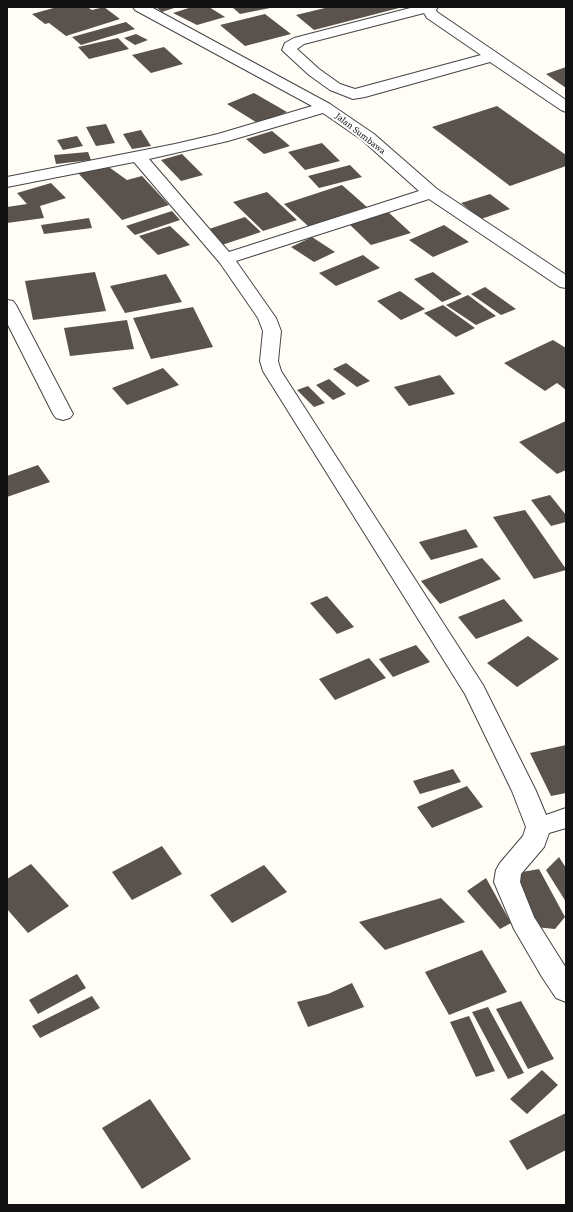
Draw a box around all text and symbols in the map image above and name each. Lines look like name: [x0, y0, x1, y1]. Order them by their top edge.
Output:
street label: Jalan Sumbawa: [333, 111, 387, 157]

